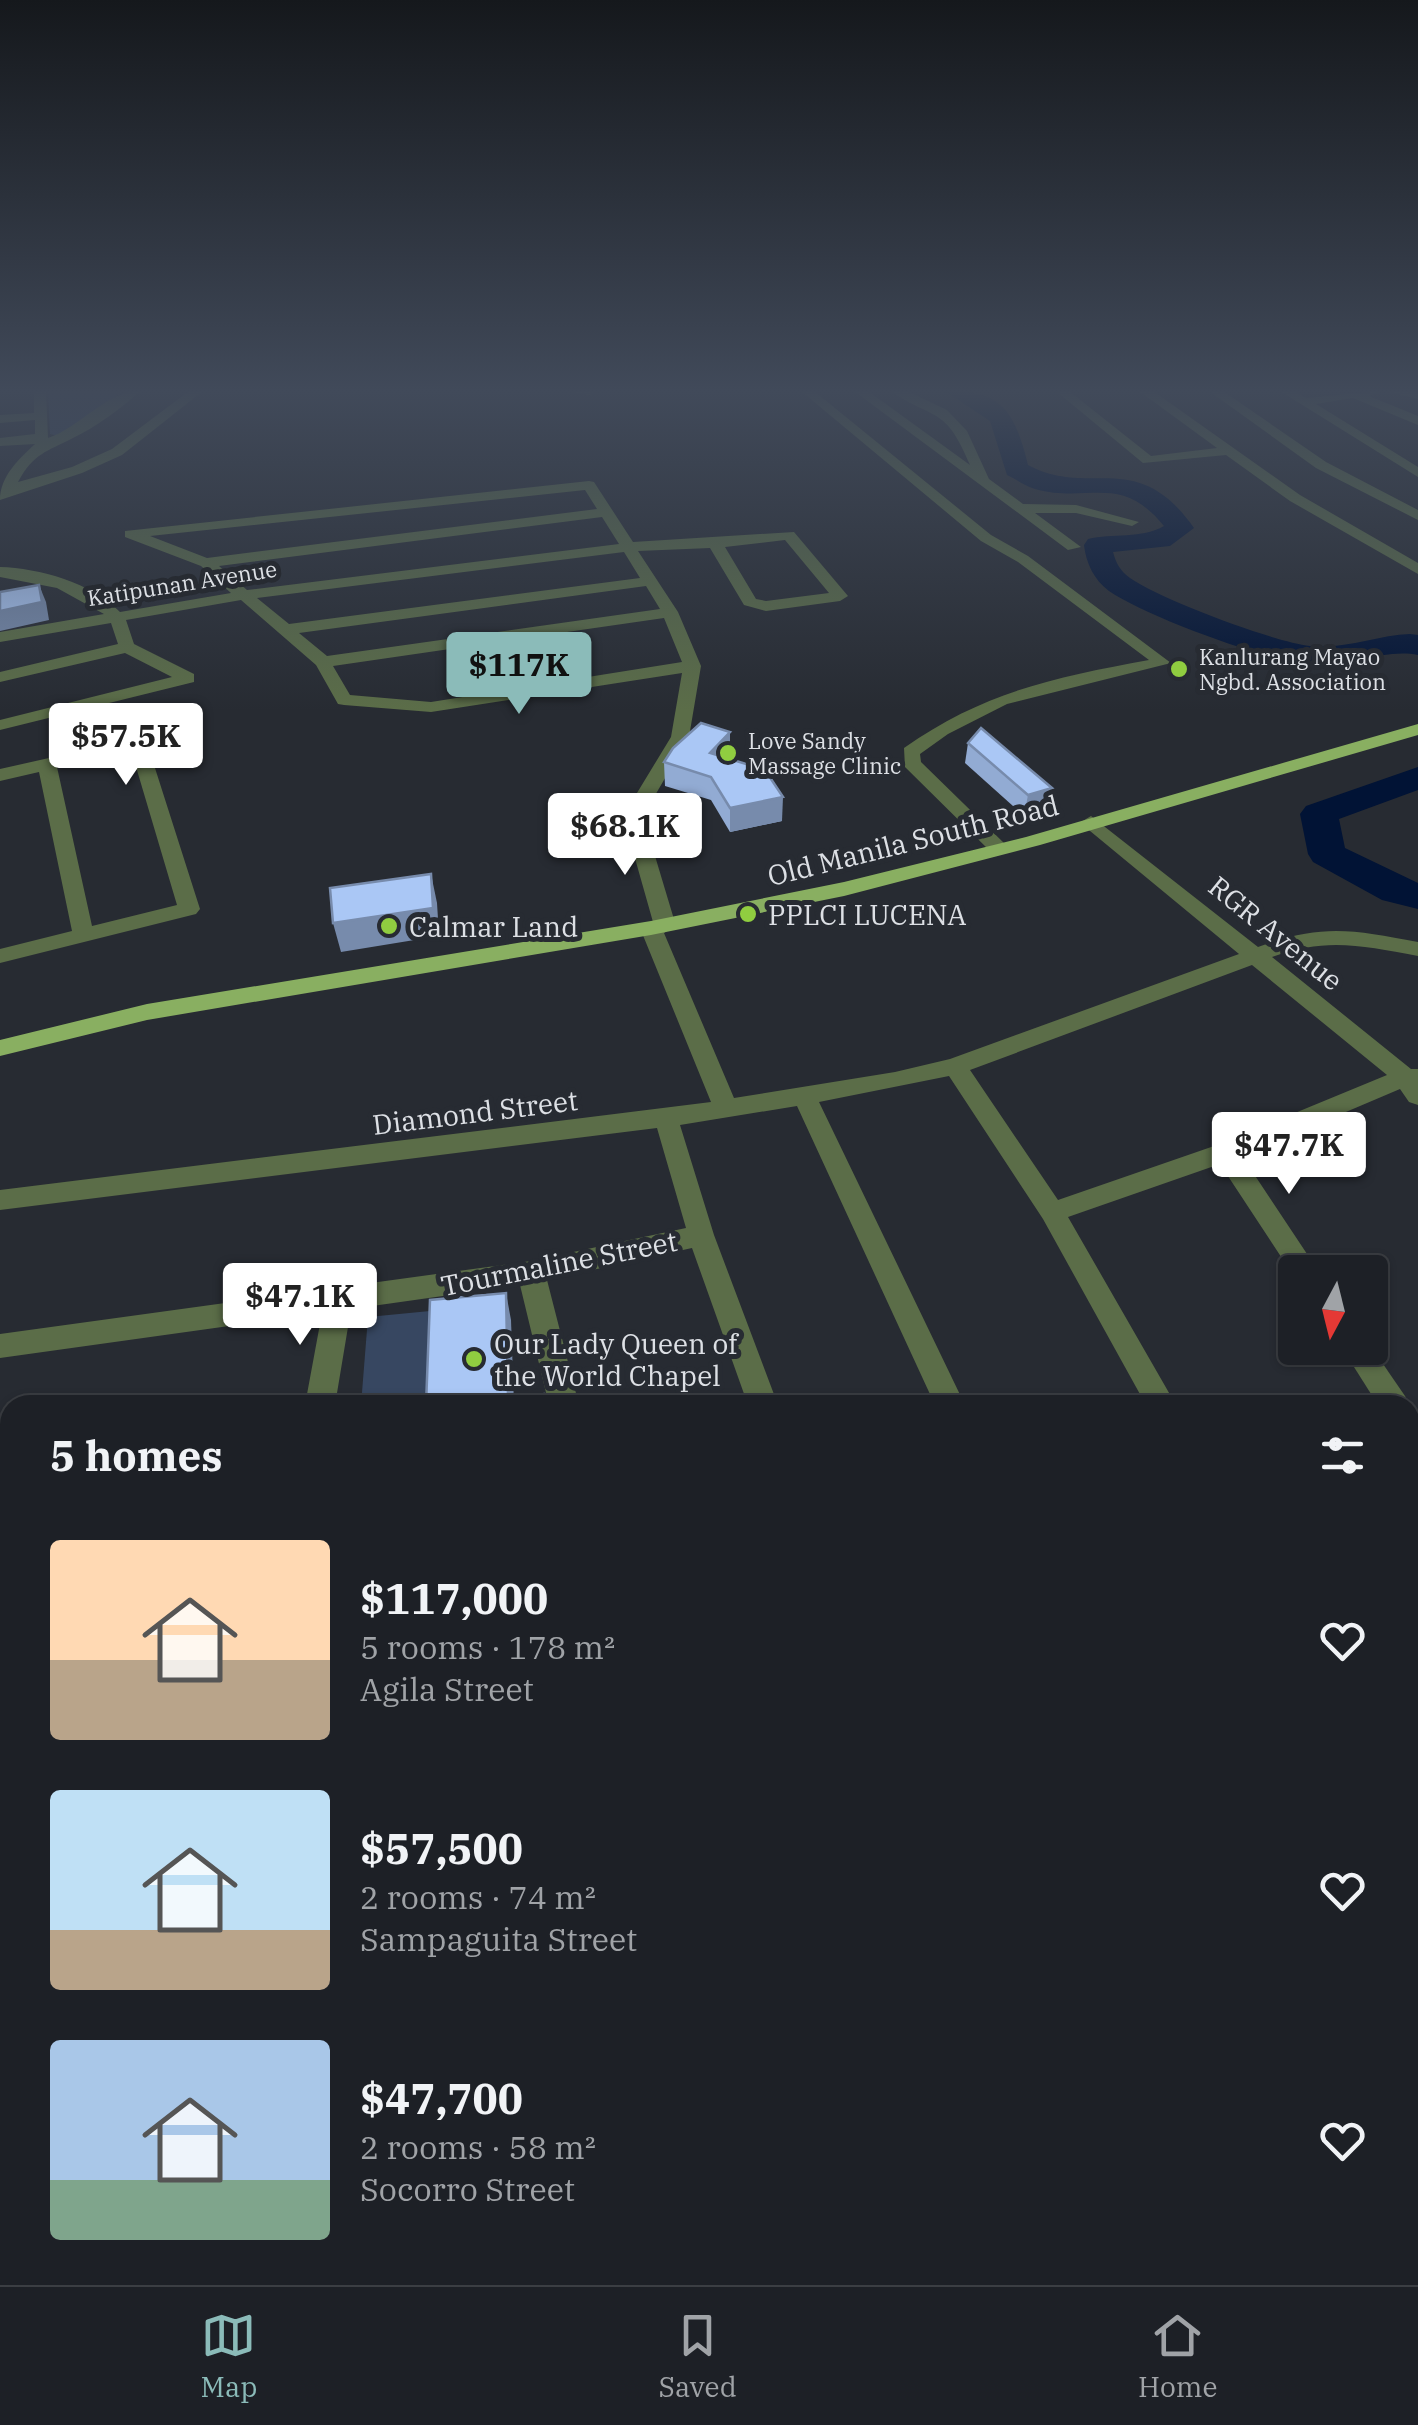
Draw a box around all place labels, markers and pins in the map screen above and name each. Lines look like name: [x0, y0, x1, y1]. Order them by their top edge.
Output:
pin: $117K: [449, 632, 589, 717]
place label: Kanlurang Mayao Ngbd. Association: [1199, 642, 1386, 696]
marker: Kanlurang Mayao Ngbd. Association: [1168, 658, 1190, 680]
pin: $57.5K: [45, 703, 207, 788]
place label: Love Sandy Massage Clinic: [748, 726, 901, 780]
marker: Love Sandy Massage Clinic: [717, 742, 739, 764]
pin: $68.1K: [544, 793, 706, 878]
place label: PPLCI LUCENA: [768, 896, 967, 933]
marker: PPLCI LUCENA: [737, 903, 759, 925]
place label: Calmar Land: [409, 908, 578, 945]
marker: Calmar Land: [378, 915, 400, 937]
pin: $47.7K: [1208, 1112, 1370, 1197]
pin: $47.1K: [219, 1263, 381, 1348]
place label: Our Lady Queen of the World Chapel: [494, 1325, 740, 1394]
marker: Our Lady Queen of the World Chapel: [463, 1348, 485, 1370]

